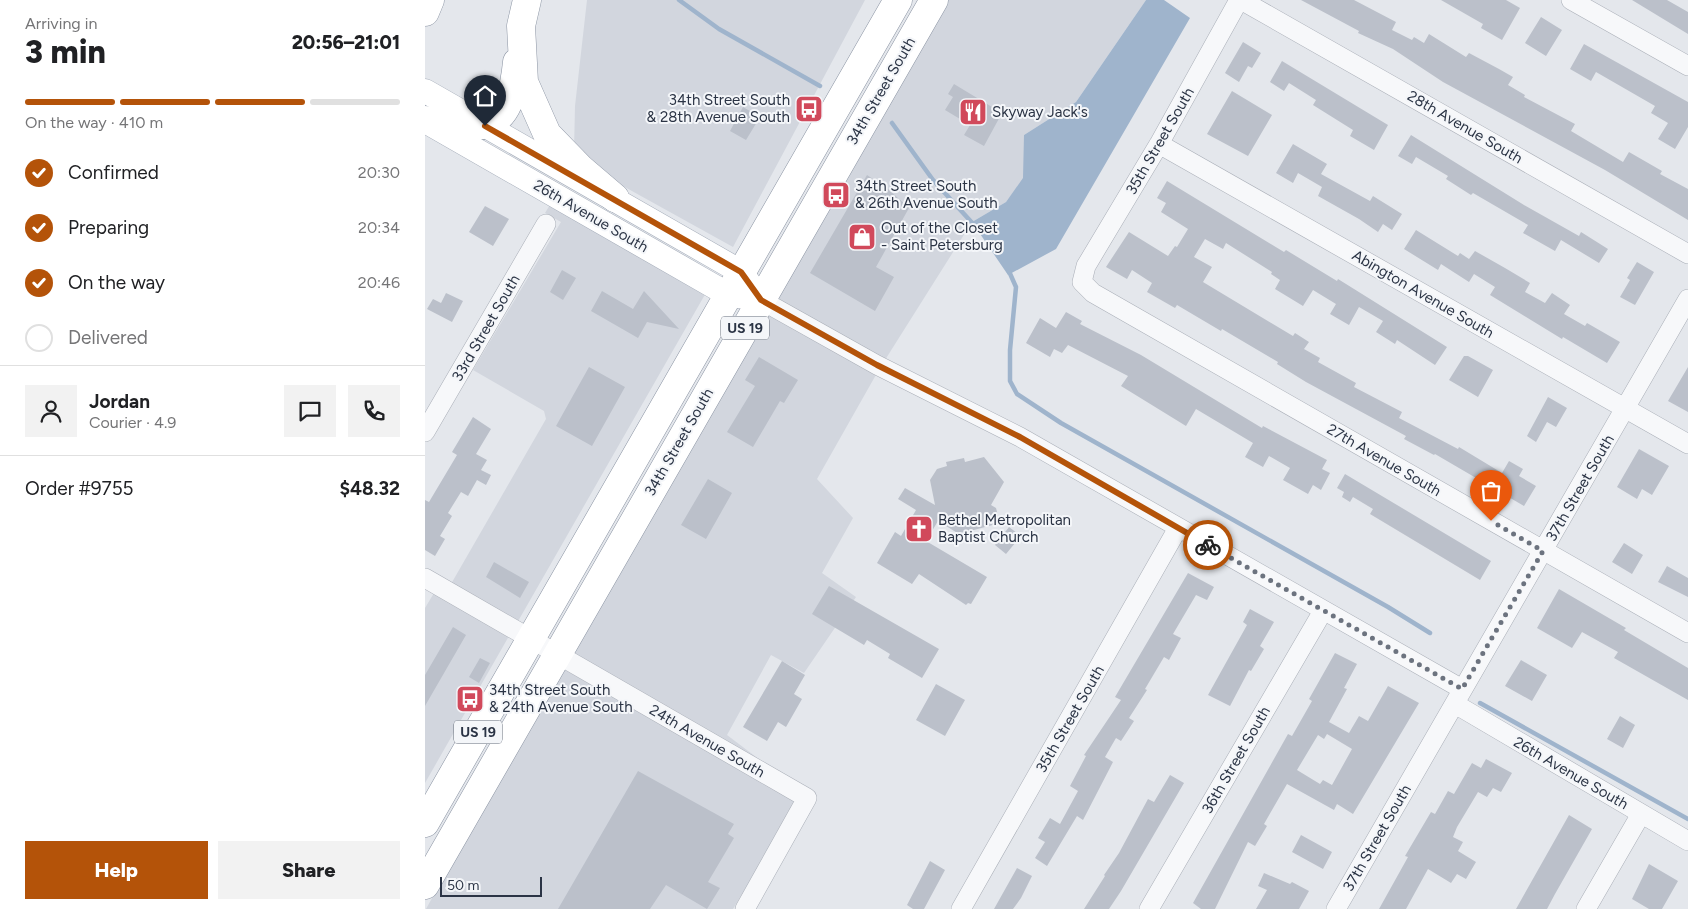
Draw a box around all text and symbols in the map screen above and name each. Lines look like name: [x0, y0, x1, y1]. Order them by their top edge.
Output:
text: Arriving in: [25, 14, 97, 33]
text: 20:56–21:01: [292, 31, 400, 54]
text: 3 min: [25, 33, 106, 71]
street label: 34th Street South: [843, 34, 919, 148]
pin: [464, 75, 506, 126]
icon: home: [471, 82, 499, 110]
street label: 35th Street South: [1122, 84, 1198, 198]
street label: 28th Avenue South: [1404, 87, 1526, 167]
place label: 34th Street South & 28th Avenue South: [647, 91, 790, 126]
bus stop icon: 34th Street South & 28th Avenue South: [794, 94, 824, 124]
restaurant icon: Skyway Jack's: [958, 97, 988, 127]
place label: Skyway Jack's: [992, 103, 1088, 121]
text: On the way · 410 m: [25, 113, 163, 132]
icon: check: [25, 159, 53, 187]
text: Confirmed: [68, 161, 159, 184]
text: 20:30: [358, 163, 400, 182]
street label: 26th Avenue South: [530, 176, 652, 256]
place label: 34th Street South & 26th Avenue South: [855, 177, 998, 212]
bus stop icon: 34th Street South & 26th Avenue South: [821, 180, 851, 210]
icon: check: [25, 214, 53, 242]
text: Preparing: [68, 216, 149, 239]
text: 20:34: [358, 218, 400, 237]
place label: Out of the Closet - Saint Petersburg: [881, 219, 1003, 254]
shop icon: Out of the Closet - Saint Petersburg: [847, 222, 877, 252]
street label: Abington Avenue South: [1349, 246, 1497, 342]
icon: check: [25, 269, 53, 297]
text: On the way: [68, 271, 165, 294]
street label: 33rd Street South: [448, 272, 524, 384]
text: 20:46: [358, 273, 400, 292]
road number: US 19: [721, 316, 769, 339]
text: Delivered: [68, 326, 148, 349]
button: person: [25, 385, 77, 437]
button: chat: [284, 385, 336, 437]
button: phone: [348, 385, 400, 437]
street label: 34th Street South: [641, 385, 717, 499]
text: Jordan: [89, 390, 150, 413]
text: Courier · 4.9: [89, 413, 176, 432]
street label: 27th Avenue South: [1324, 420, 1444, 500]
street label: 37th Street South: [1542, 432, 1618, 544]
pin: [1470, 470, 1512, 521]
text: Order #9755: [25, 477, 134, 500]
text: $48.32: [340, 477, 400, 500]
icon: bag: [1477, 477, 1505, 505]
place label: Bethel Metropolitan Baptist Church: [938, 511, 1071, 546]
church icon: Bethel Metropolitan Baptist Church: [904, 514, 934, 544]
courier: [1183, 520, 1233, 570]
icon: bike: [1194, 531, 1222, 559]
street label: 35th Street South: [1032, 662, 1108, 776]
place label: 34th Street South & 24th Avenue South: [489, 681, 633, 716]
bus stop icon: 34th Street South & 24th Avenue South: [455, 684, 485, 714]
street label: 24th Avenue South: [646, 701, 768, 781]
street label: 36th Street South: [1198, 703, 1274, 817]
road number: US 19: [454, 720, 502, 744]
street label: 26th Avenue South: [1510, 733, 1632, 813]
street label: 37th Street South: [1339, 782, 1415, 894]
button: Help: [25, 841, 208, 899]
button: Share: [218, 841, 400, 899]
scale bar: [440, 874, 543, 897]
text: 50 m: [447, 877, 479, 894]

